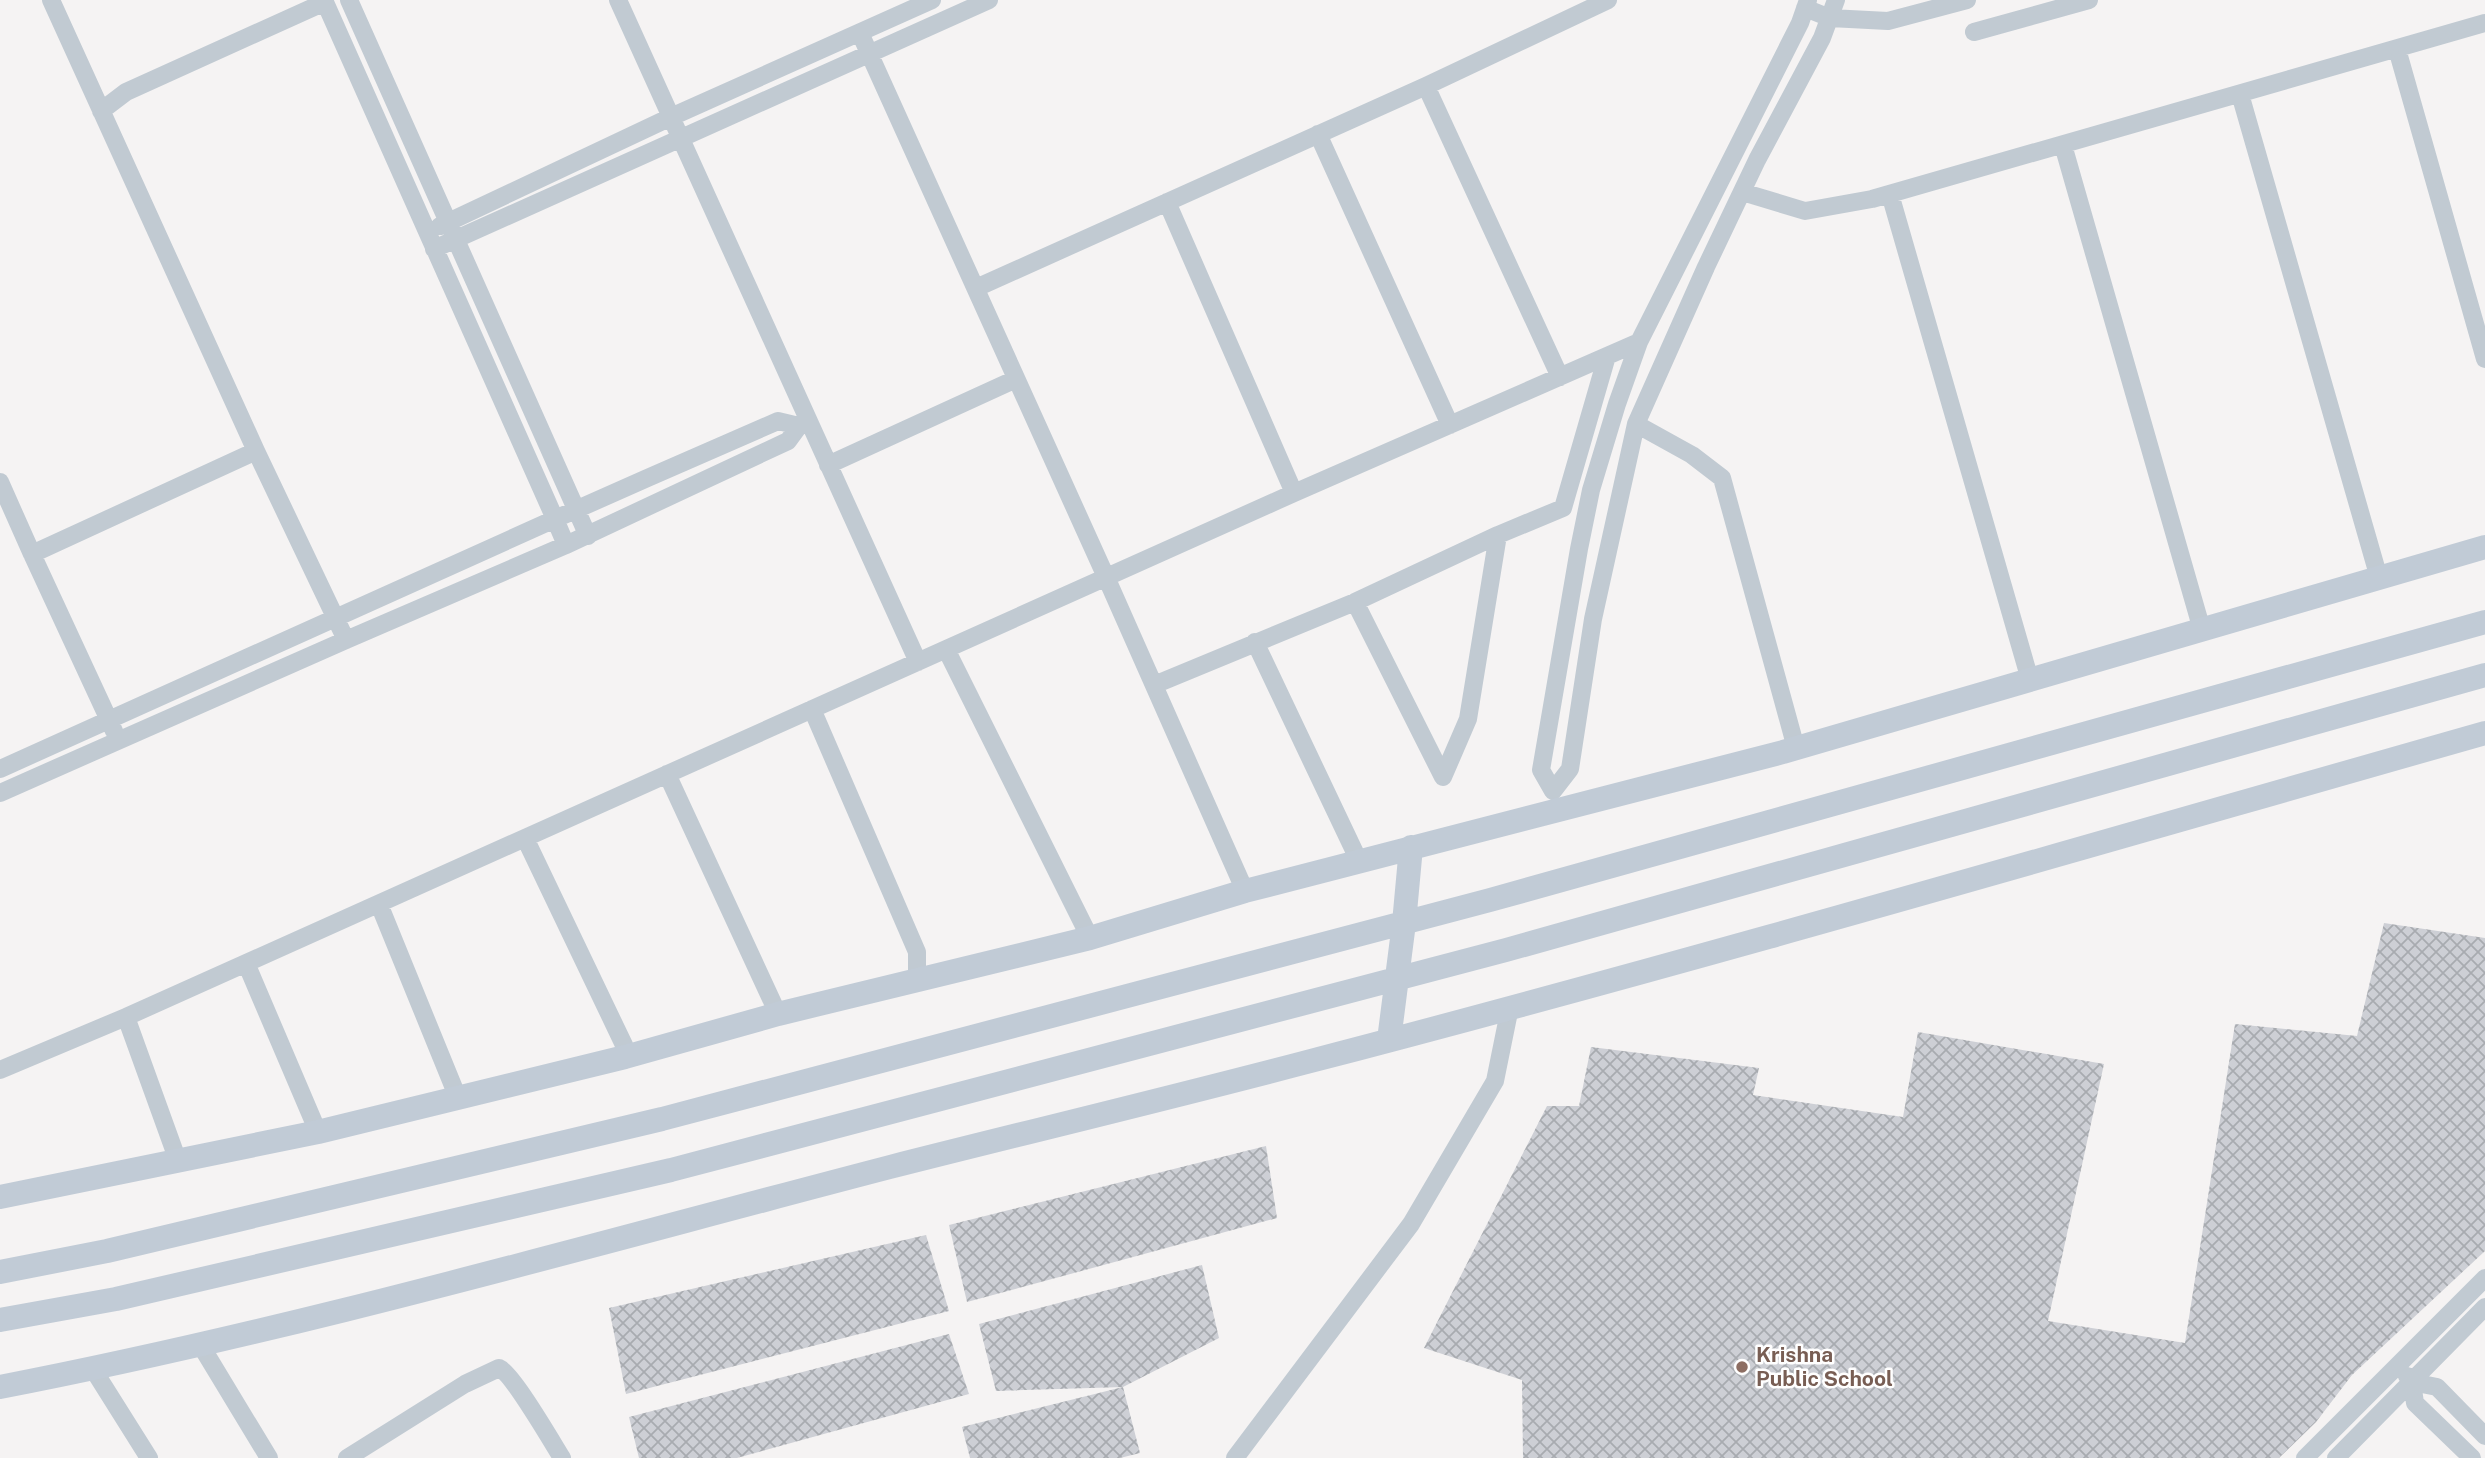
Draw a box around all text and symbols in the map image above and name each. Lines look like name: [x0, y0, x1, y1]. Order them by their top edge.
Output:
place label: Krishna Public School: [1756, 1342, 1893, 1391]
marker: Krishna Public School: [1734, 1359, 1750, 1375]

